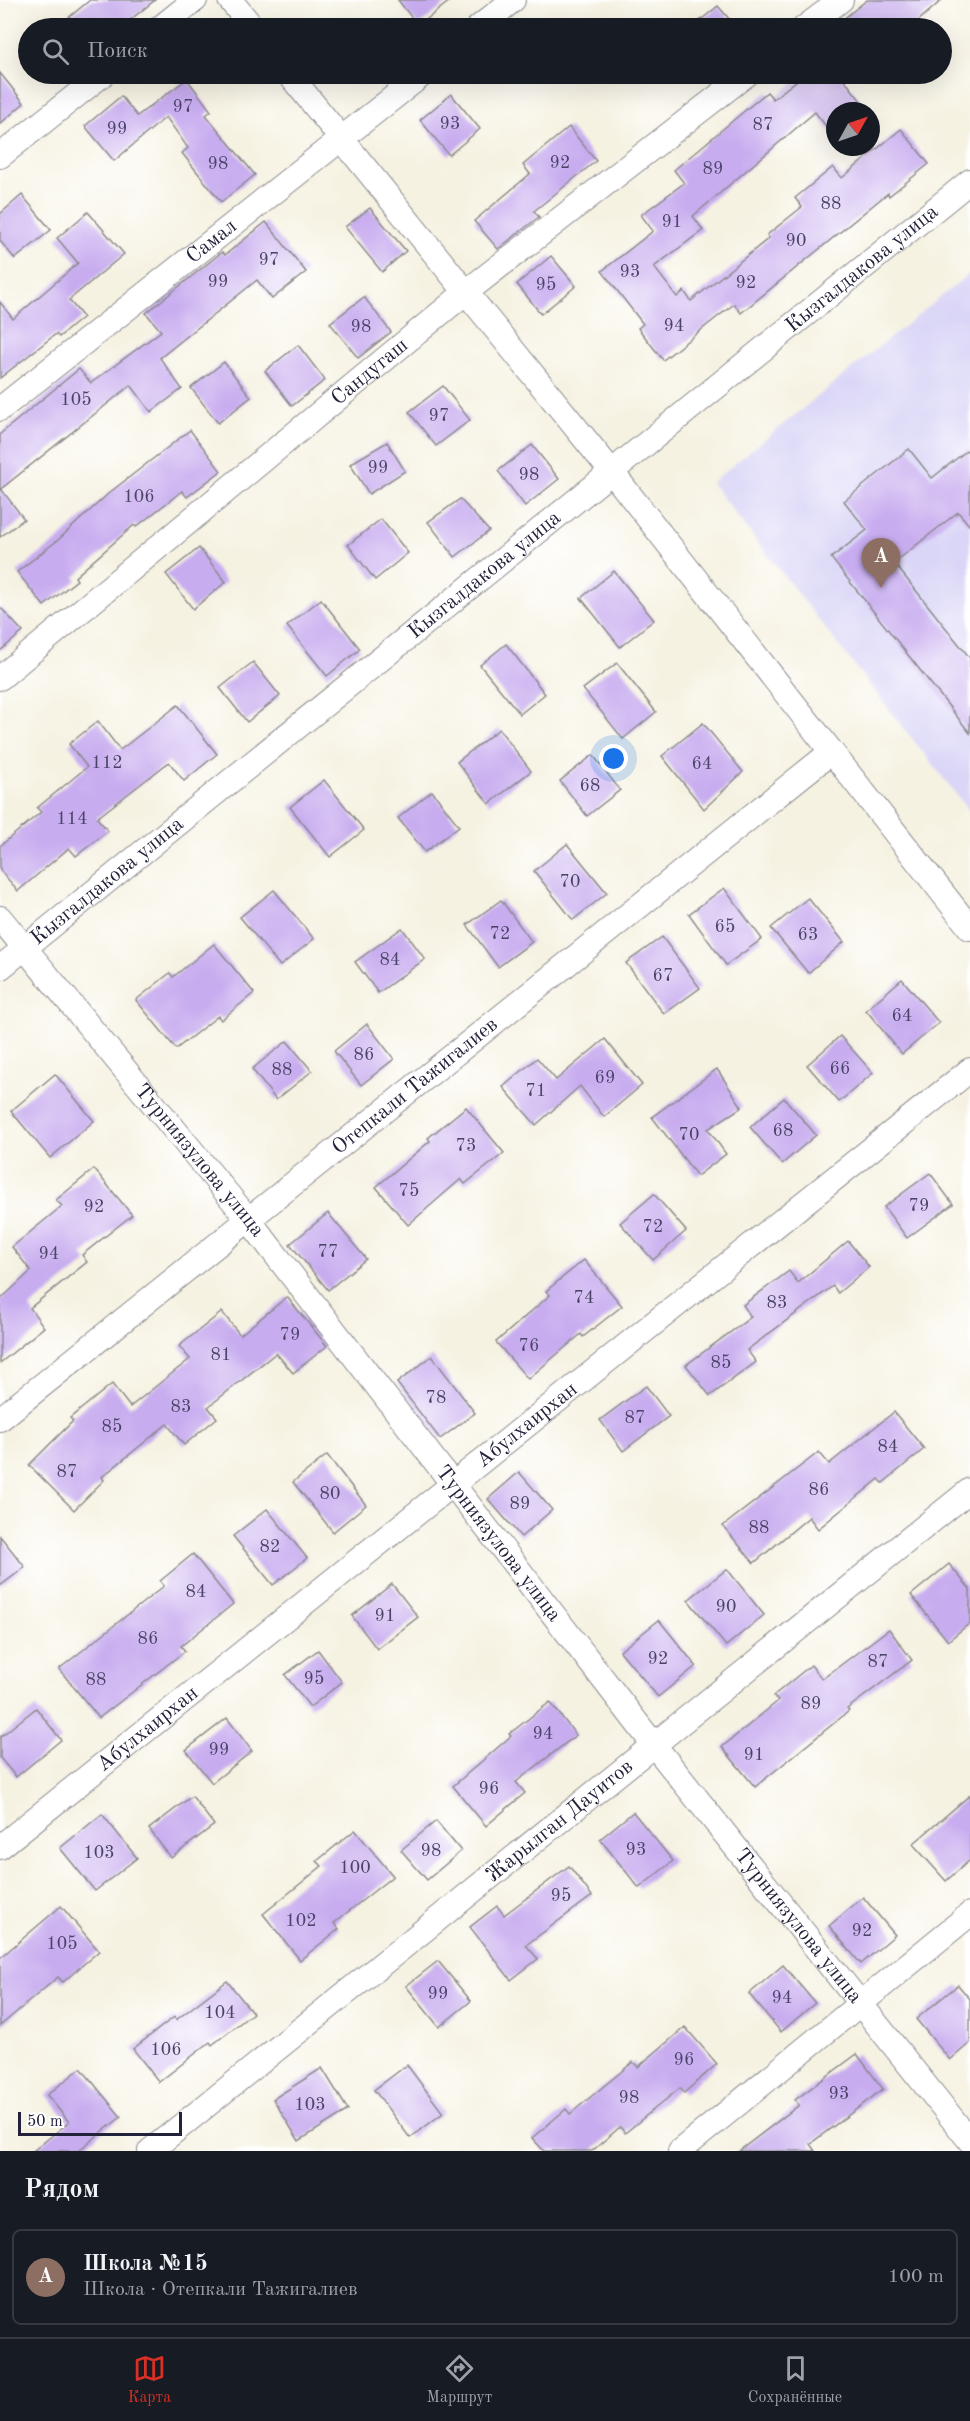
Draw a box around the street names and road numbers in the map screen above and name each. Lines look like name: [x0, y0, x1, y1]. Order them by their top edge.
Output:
street label: Кызгалдакова улица: [782, 201, 942, 337]
street label: Самал: [183, 215, 241, 267]
street label: Сандугаш: [327, 334, 412, 409]
street label: Кызгалдакова улица: [404, 507, 565, 643]
street label: Кызгалдакова улица: [27, 813, 187, 949]
street label: Отепкали Тажигалиев: [328, 1013, 502, 1159]
street label: Турниязулова улица: [131, 1080, 268, 1241]
street label: Абулхаирхан: [472, 1378, 581, 1472]
street label: Турниязулова улица: [432, 1461, 565, 1626]
street label: Абулхаирхан: [93, 1682, 202, 1775]
street label: Жарылган Дауитов: [482, 1756, 637, 1886]
street label: Турниязулова улица: [731, 1845, 866, 2007]

